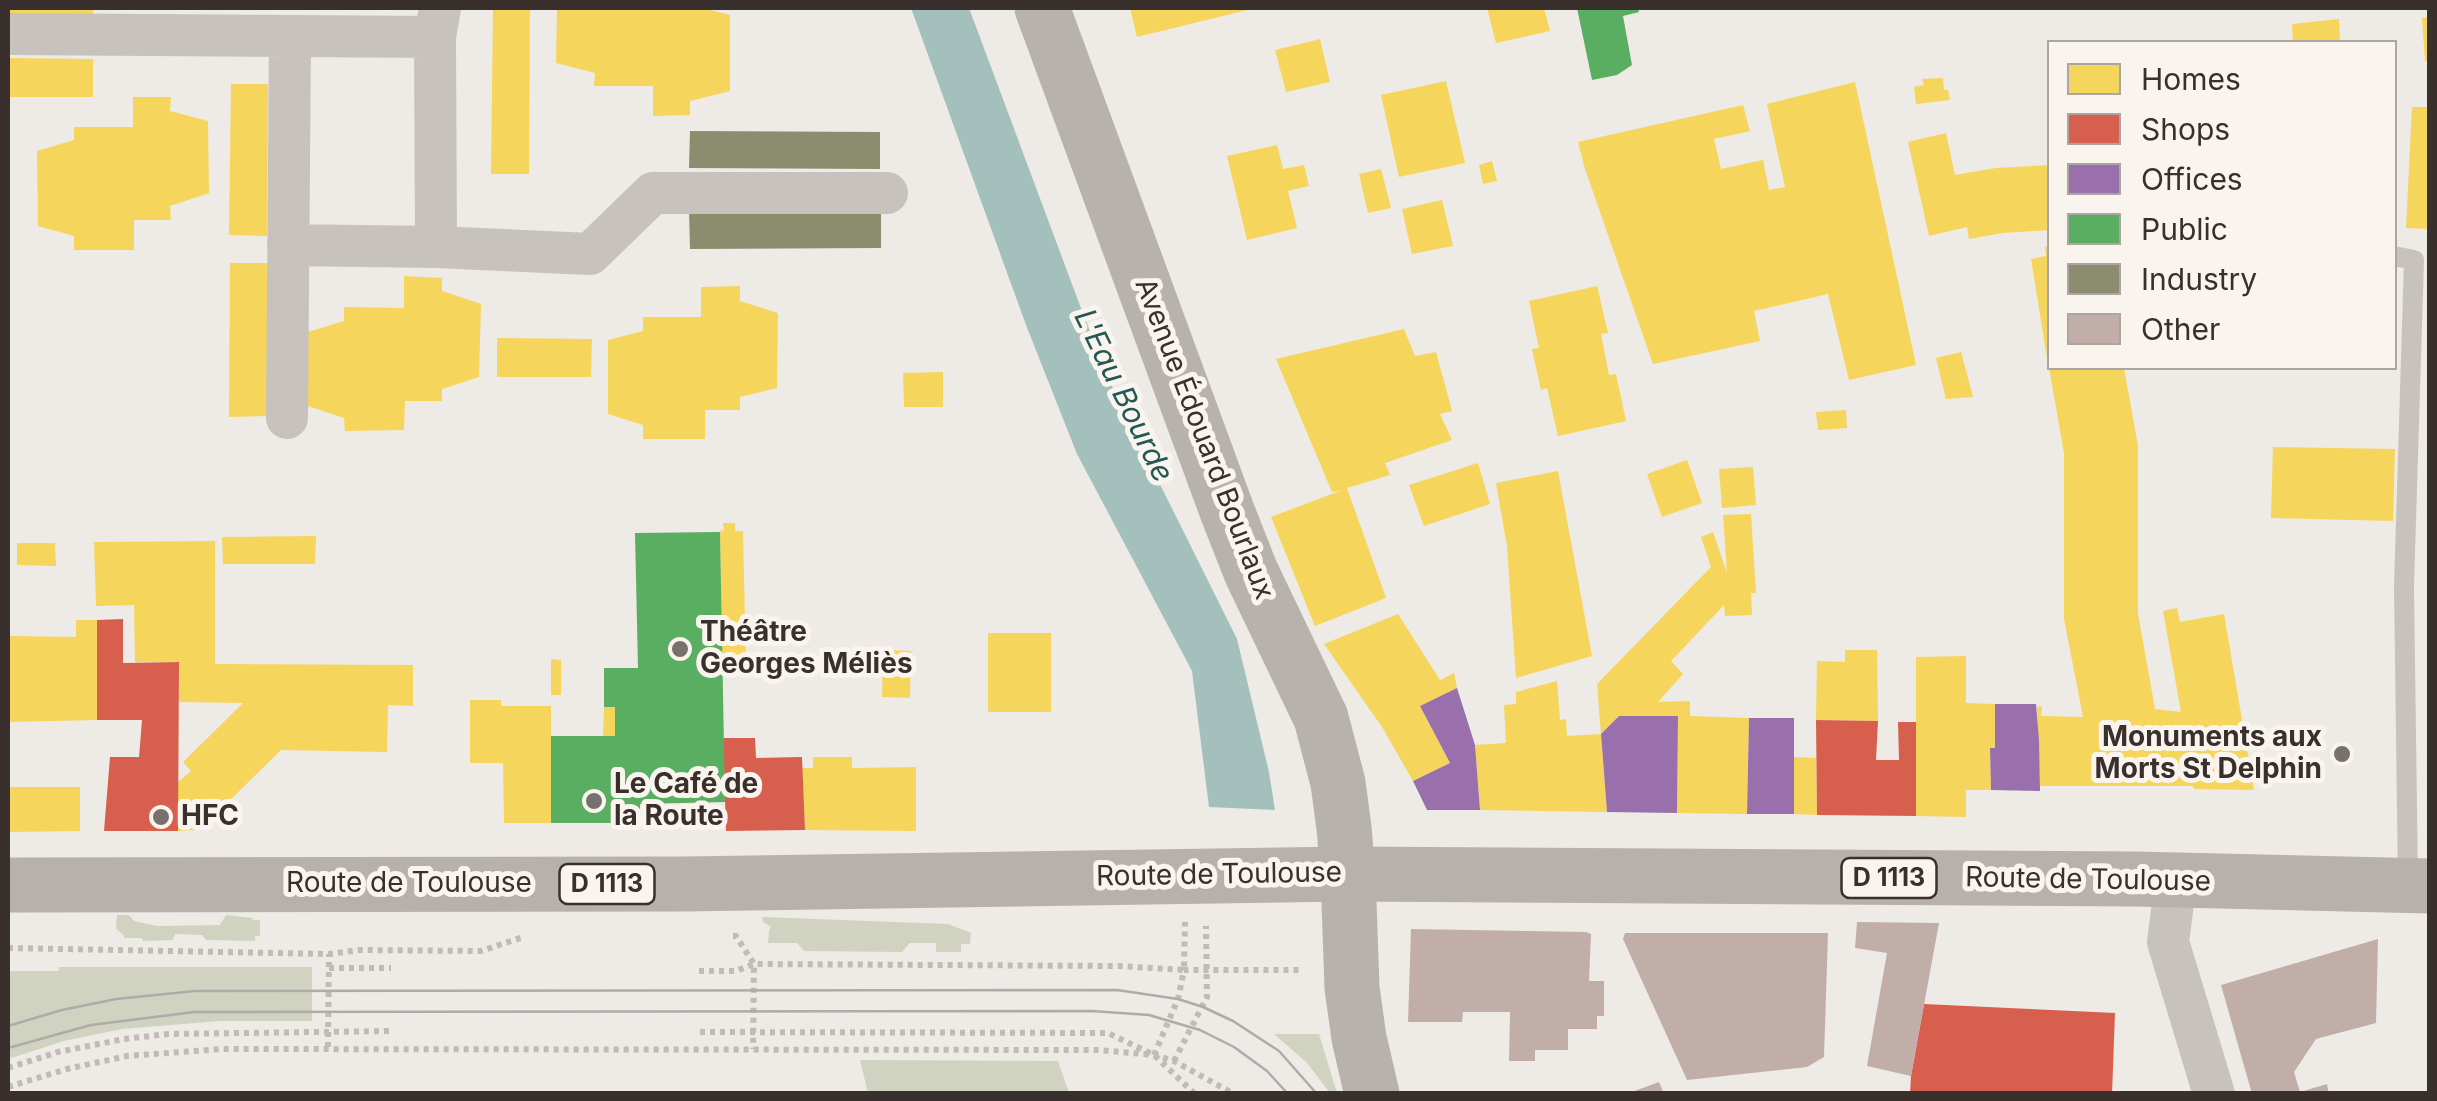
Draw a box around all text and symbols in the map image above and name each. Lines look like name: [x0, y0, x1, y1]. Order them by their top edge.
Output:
legend: [2047, 40, 2397, 370]
text: Homes: [2141, 61, 2241, 97]
text: Shops: [2141, 111, 2230, 147]
text: Offices: [2141, 161, 2243, 197]
text: Public: [2141, 211, 2228, 247]
text: Industry: [2141, 261, 2257, 297]
street label: Avenue Édouard Bourlaux: [1127, 274, 1281, 604]
water label: L'Eau Bourde: [1066, 304, 1180, 488]
text: Other: [2141, 311, 2220, 347]
place label: Théâtre Georges Méliès: [700, 616, 913, 682]
marker: Théâtre Georges Méliès: [669, 638, 691, 660]
place label: Monuments aux Morts St Delphin: [2095, 721, 2322, 787]
marker: Monuments aux Morts St Delphin: [2331, 743, 2353, 765]
place label: Le Café de la Route: [614, 768, 758, 834]
marker: Le Café de la Route: [583, 790, 605, 812]
place label: HFC: [181, 800, 239, 834]
marker: HFC: [150, 806, 172, 828]
street label: Route de Toulouse: [1096, 856, 1342, 894]
road number: D 1113: [1842, 858, 1936, 898]
street label: Route de Toulouse: [1965, 861, 2211, 899]
road number: D 1113: [560, 864, 654, 904]
street label: Route de Toulouse: [286, 867, 532, 901]

